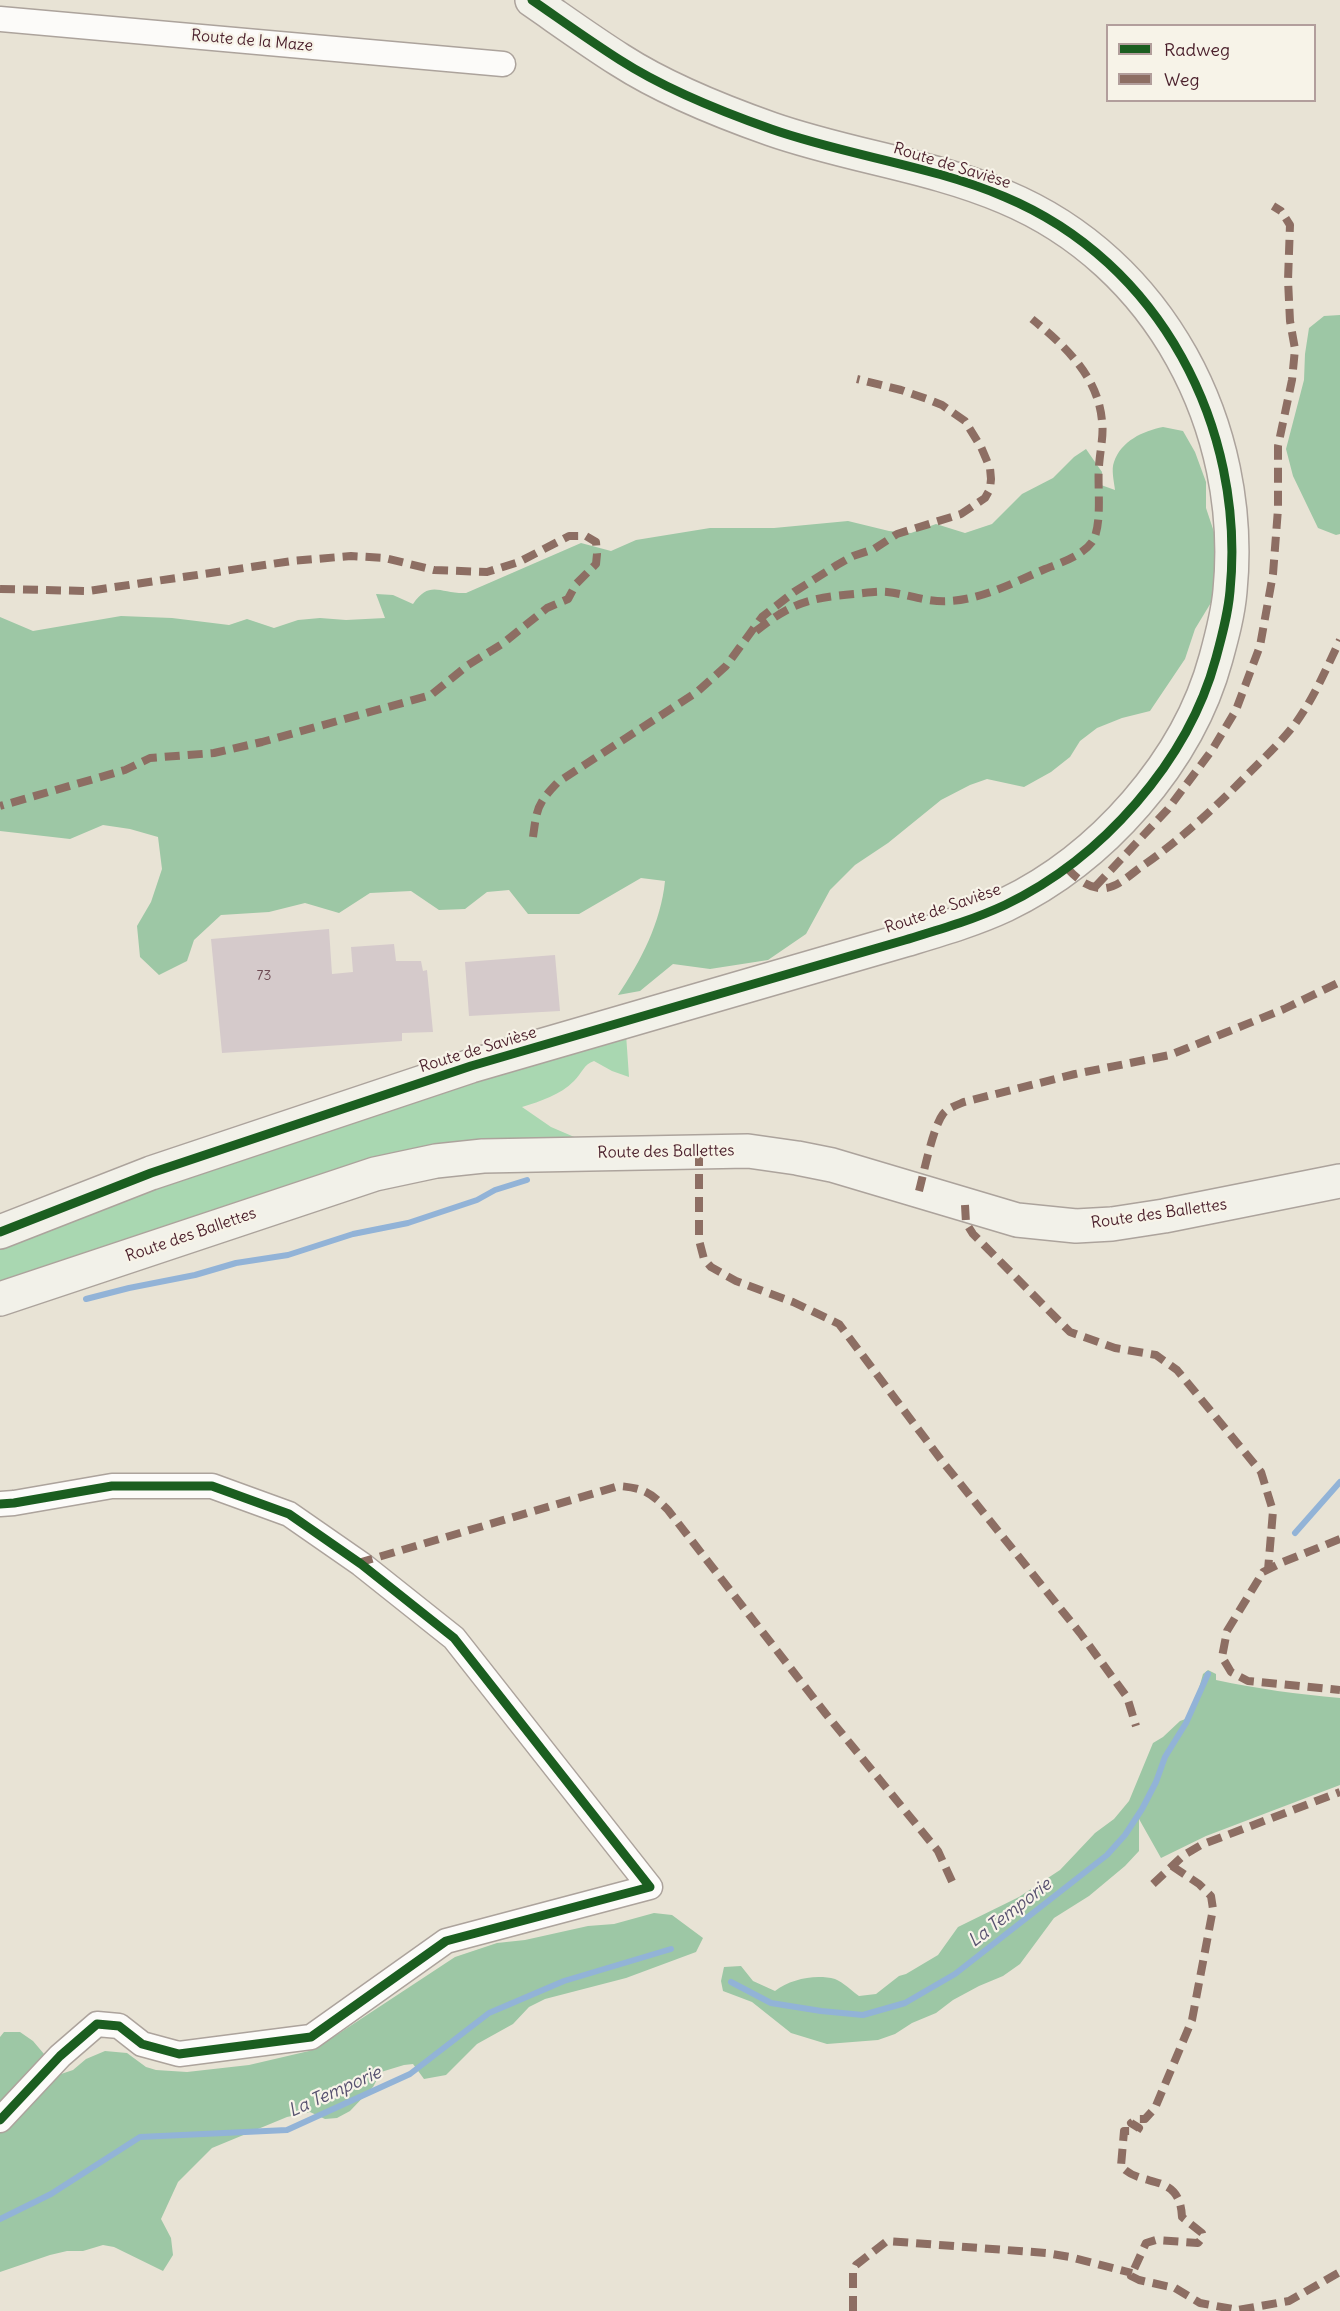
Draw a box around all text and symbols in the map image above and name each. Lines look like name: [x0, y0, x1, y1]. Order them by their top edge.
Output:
legend: [1106, 24, 1316, 102]
street label: Route de la Maze: [190, 26, 314, 56]
text: Radweg: [1164, 38, 1230, 61]
text: Weg: [1164, 68, 1199, 91]
street label: Route de Savièse: [891, 139, 1013, 193]
street label: Route de Savièse: [882, 880, 1004, 938]
house number: 73: [257, 968, 271, 984]
street label: Route de Savièse: [417, 1023, 539, 1077]
street label: Route des Ballettes: [597, 1141, 735, 1163]
street label: Route des Ballettes: [1090, 1195, 1228, 1233]
street label: Route des Ballettes: [123, 1204, 259, 1266]
water label: La Temporie: [964, 1874, 1056, 1952]
water label: La Temporie: [285, 2062, 385, 2122]

